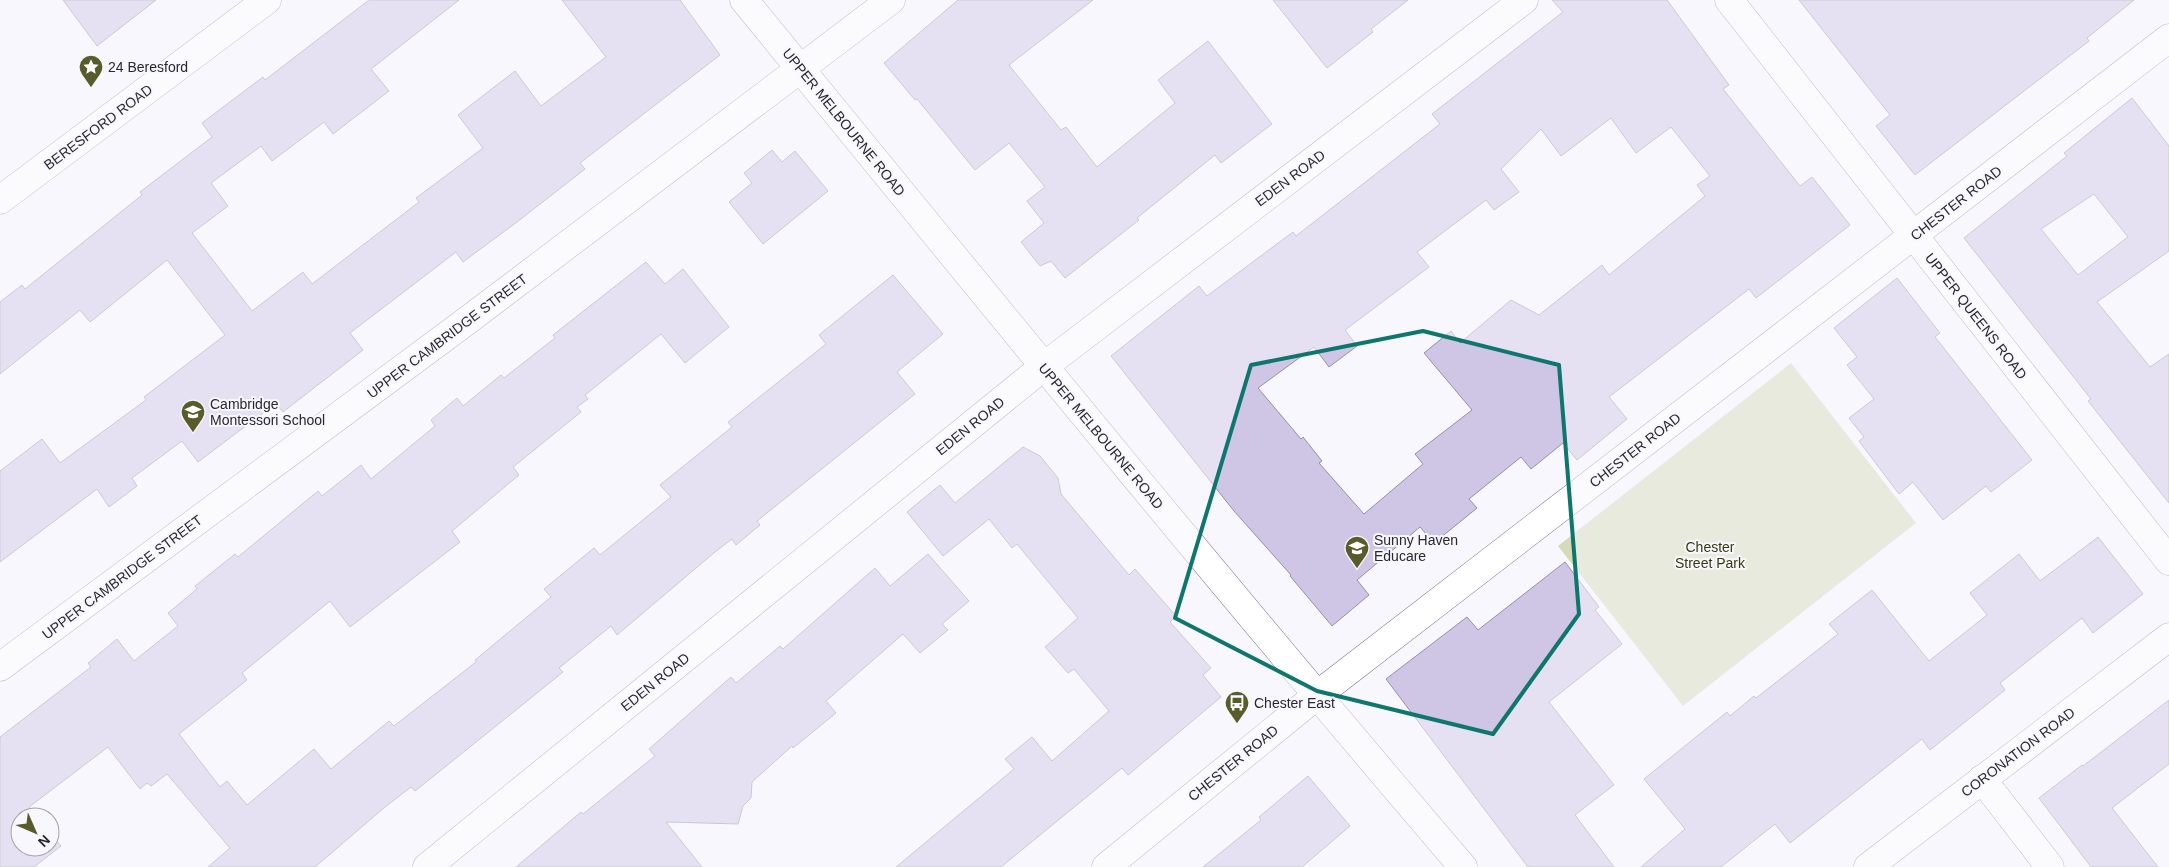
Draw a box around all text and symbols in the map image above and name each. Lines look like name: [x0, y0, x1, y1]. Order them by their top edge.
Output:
street label: UPPER MELBOURNE ROAD: [780, 45, 908, 199]
place icon: 24 Beresford: [78, 54, 104, 88]
place label: 24 Beresford: [108, 59, 188, 75]
street label: BERESFORD ROAD: [41, 81, 155, 173]
street label: EDEN ROAD: [1252, 147, 1328, 209]
street label: CHESTER ROAD: [1907, 162, 2005, 244]
street label: UPPER QUEENS ROAD: [1922, 250, 2030, 382]
street label: UPPER CAMBRIDGE STREET: [364, 270, 530, 401]
street label: UPPER MELBOURNE ROAD: [1035, 360, 1167, 512]
street label: EDEN ROAD: [933, 394, 1007, 458]
place label: Cambridge Montessori School: [210, 396, 325, 428]
school or university icon: Cambridge Montessori School: [180, 399, 206, 433]
street label: CHESTER ROAD: [1586, 409, 1684, 491]
street label: UPPER CAMBRIDGE STREET: [39, 511, 205, 642]
place label: Sunny Haven Educare: [1374, 532, 1458, 564]
school or university icon: Sunny Haven Educare: [1344, 535, 1370, 569]
park label: Chester Street Park: [1675, 539, 1746, 571]
street label: EDEN ROAD: [618, 650, 692, 714]
bus stop icon: Chester East: [1224, 690, 1250, 724]
place label: Chester East: [1254, 695, 1335, 711]
street label: CORONATION ROAD: [1958, 704, 2078, 800]
street label: CHESTER ROAD: [1185, 722, 1281, 804]
north arrow: [10, 807, 60, 857]
text: N: [35, 832, 53, 850]

